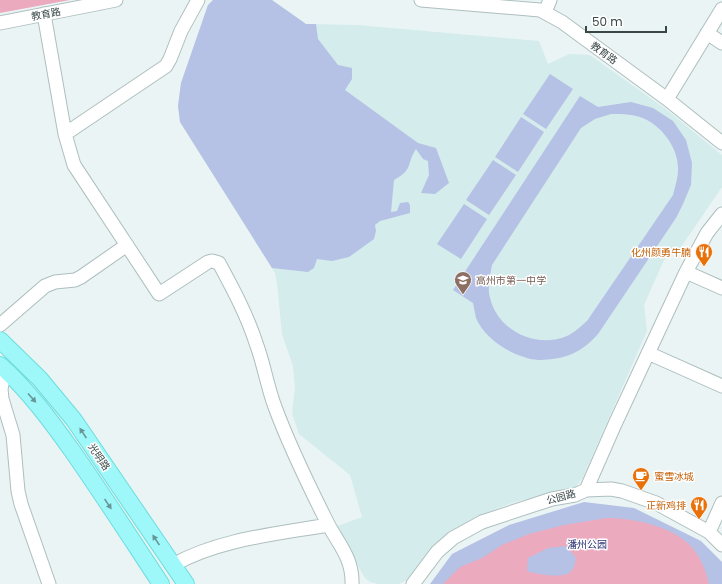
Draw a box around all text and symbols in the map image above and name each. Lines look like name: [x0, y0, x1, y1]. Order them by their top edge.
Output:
street label: 教育路: [30, 4, 62, 24]
scale bar: [586, 8, 666, 34]
text: 50 m: [592, 13, 623, 30]
street label: 教育路: [587, 38, 621, 68]
restaurant icon: 化州颜勇牛腩: [694, 242, 714, 267]
place label: 化州颜勇牛腩: [631, 245, 691, 260]
school or university icon: 高州市第一中学: [453, 270, 473, 295]
place label: 高州市第一中学: [476, 273, 546, 288]
one-way arrow: [27, 393, 37, 403]
one-way arrow: [79, 428, 87, 438]
street label: 光明路: [84, 440, 114, 474]
cafe icon: 蜜雪冰城: [631, 466, 651, 491]
place label: 蜜雪冰城: [654, 469, 694, 484]
street label: 公园路: [545, 486, 577, 508]
restaurant icon: 正新鸡排: [689, 495, 709, 520]
one-way arrow: [104, 498, 112, 509]
place label: 正新鸡排: [646, 498, 686, 513]
one-way arrow: [152, 535, 160, 546]
park label: 潘州公园: [567, 537, 607, 552]

